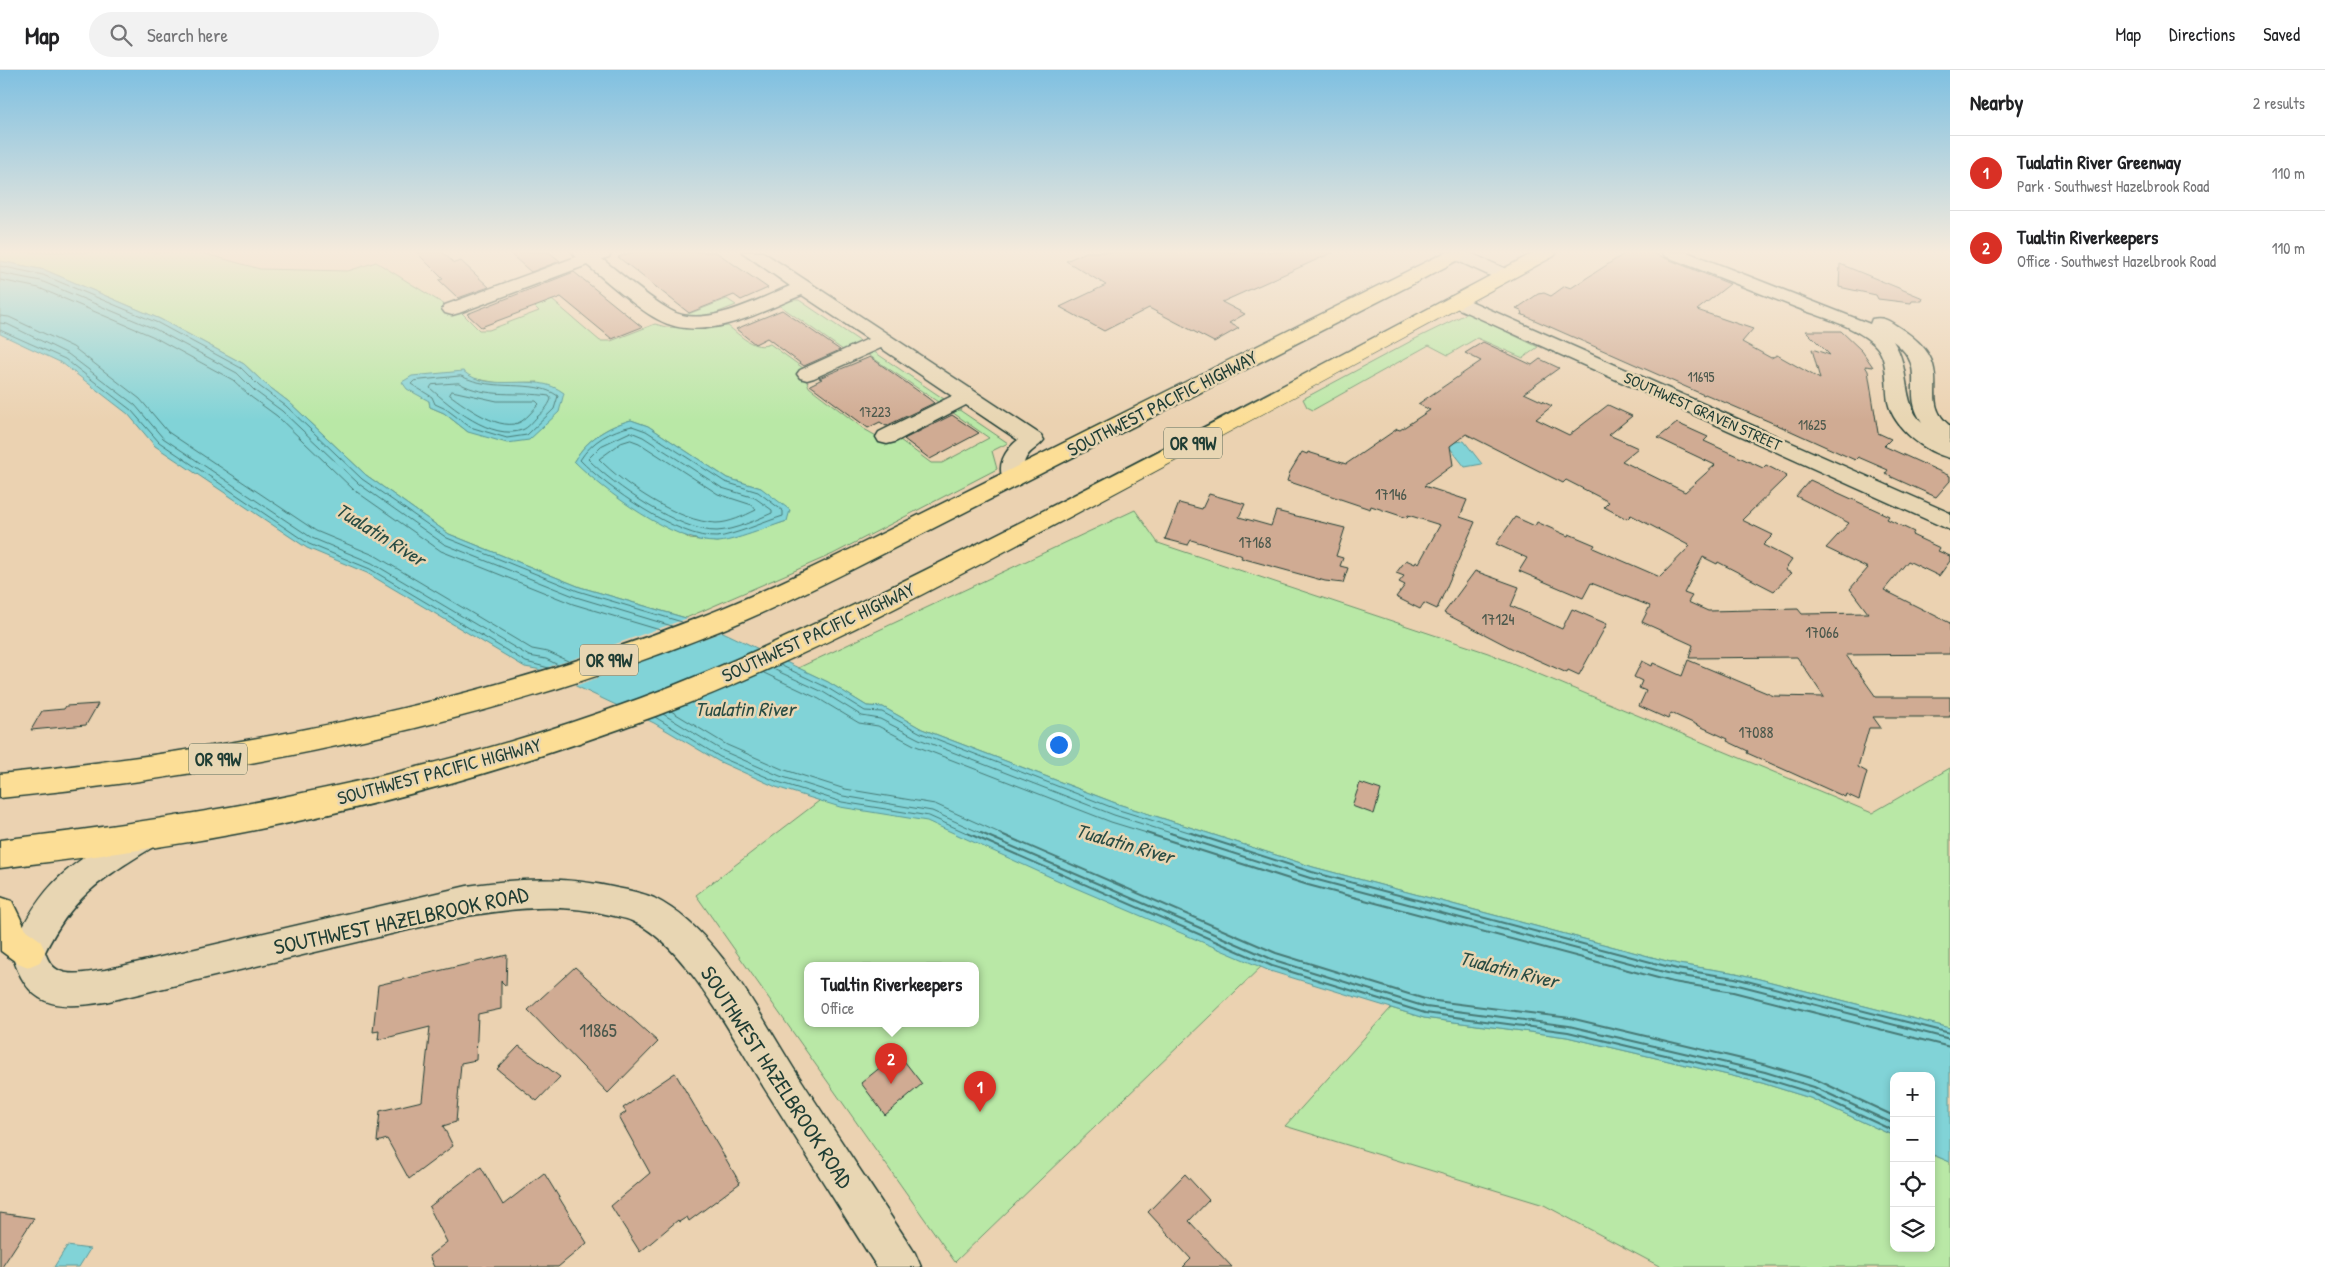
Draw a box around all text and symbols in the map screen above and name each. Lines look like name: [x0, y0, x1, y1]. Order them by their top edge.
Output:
search box: [89, 12, 439, 57]
text: Map: [25, 19, 59, 51]
icon: search: [107, 21, 135, 49]
text: Search here: [147, 22, 228, 48]
text: Map: [2116, 22, 2141, 47]
text: Directions: [2169, 22, 2235, 47]
text: Saved: [2263, 22, 2300, 47]
text: Nearby: [1970, 88, 2023, 117]
text: 2 results: [2253, 92, 2305, 114]
text: Tualatin River Greenway: [2017, 149, 2181, 175]
text: 1: [1983, 162, 1989, 184]
text: 110 m: [2272, 162, 2305, 184]
text: Park · Southwest Hazelbrook Road: [2017, 175, 2209, 197]
text: Tualtin Riverkeepers: [2017, 224, 2158, 250]
text: 2: [1982, 237, 1990, 259]
text: 110 m: [2272, 237, 2305, 259]
text: Office · Southwest Hazelbrook Road: [2017, 250, 2216, 272]
street label: SOUTHWEST PACIFIC HIGHWAY: [1063, 343, 1262, 462]
street label: SOUTHWEST GRAVEN STREET: [1621, 366, 1786, 456]
house number: 11695: [1688, 367, 1714, 386]
house number: 17223: [859, 402, 891, 421]
house number: 11625: [1798, 415, 1826, 434]
road number: OR 99W: [1164, 428, 1222, 458]
house number: 17146: [1375, 483, 1407, 505]
water label: Tualatin River: [331, 496, 433, 573]
house number: 17168: [1239, 531, 1271, 553]
street label: SOUTHWEST PACIFIC HIGHWAY: [717, 576, 919, 688]
house number: 17124: [1481, 608, 1515, 630]
house number: 17066: [1805, 621, 1839, 643]
road number: OR 99W: [580, 644, 638, 676]
water label: Tualatin River: [695, 695, 798, 722]
house number: 17088: [1739, 721, 1773, 743]
street label: SOUTHWEST PACIFIC HIGHWAY: [334, 731, 544, 811]
your location: [1046, 732, 1072, 758]
road number: OR 99W: [189, 744, 247, 774]
water label: Tualatin River: [1073, 816, 1179, 870]
street label: SOUTHWEST HAZELBROOK ROAD: [271, 878, 532, 962]
water label: Tualatin River: [1457, 944, 1563, 995]
street label: SOUTHWEST HAZELBROOK ROAD: [694, 960, 861, 1194]
popup: [804, 962, 979, 1027]
text: Tualtin Riverkeepers: [821, 971, 962, 997]
text: Office: [821, 997, 854, 1019]
house number: 11865: [579, 1017, 617, 1043]
pin: 2: [875, 1043, 907, 1084]
pin: 1: [964, 1071, 996, 1112]
map controls: [1890, 1072, 1935, 1252]
button: +: [1890, 1072, 1935, 1117]
button: −: [1890, 1117, 1935, 1162]
button: locate: [1890, 1162, 1935, 1207]
button: layers: [1890, 1207, 1935, 1252]

